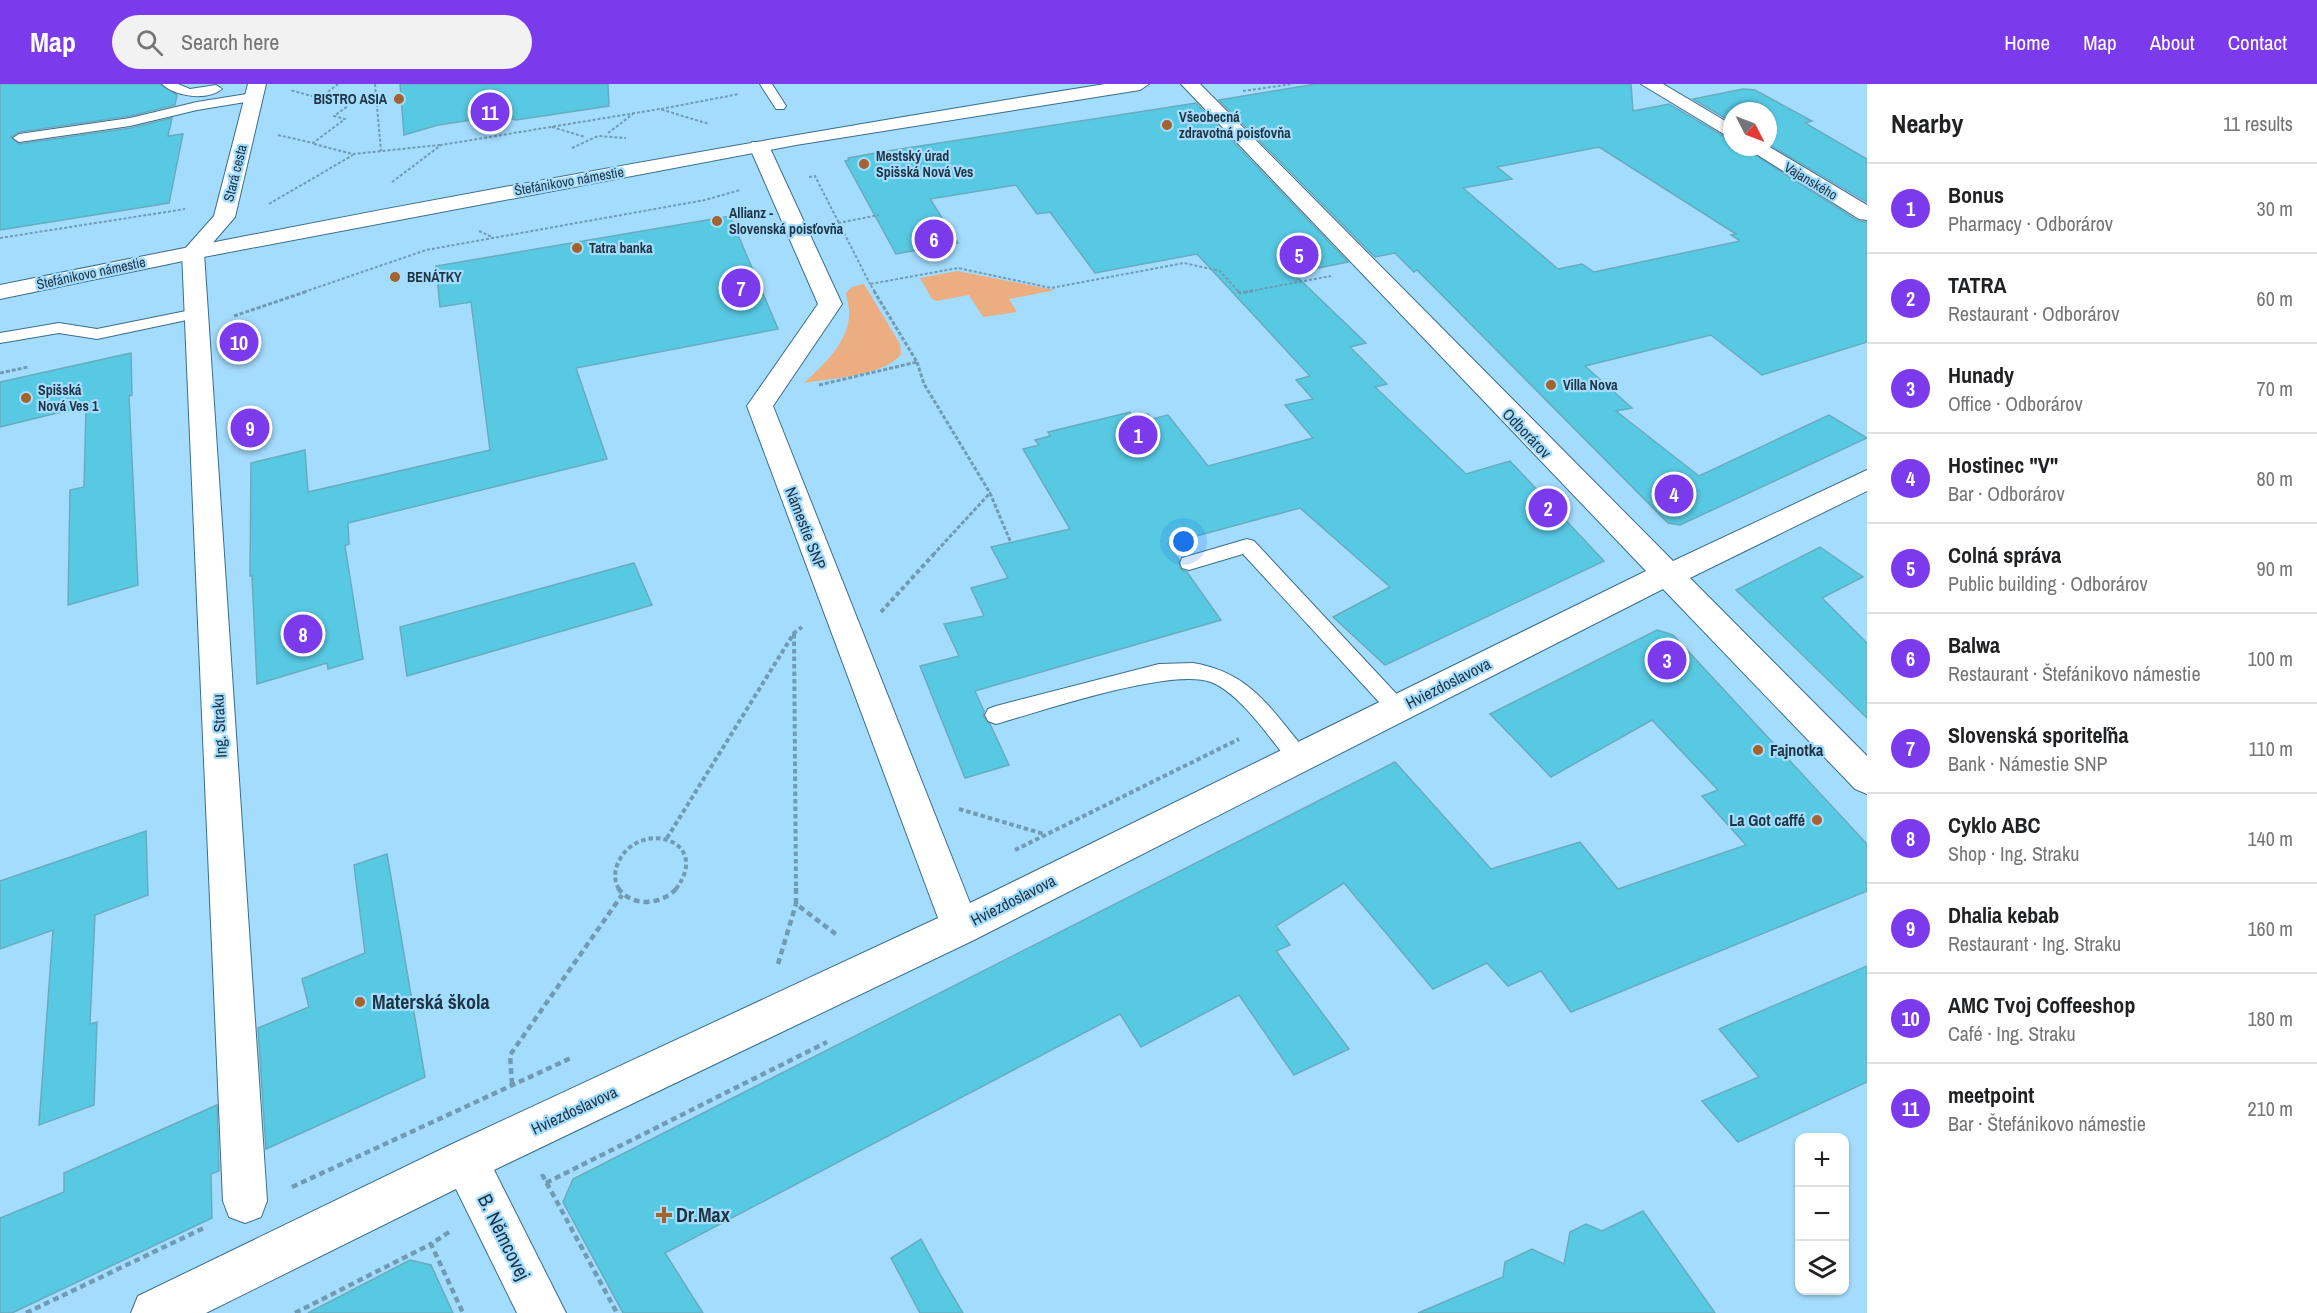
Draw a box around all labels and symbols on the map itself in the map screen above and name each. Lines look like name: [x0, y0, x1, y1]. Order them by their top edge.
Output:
place label: BISTRO ASIA: [313, 90, 388, 108]
pin: 11: [470, 90, 510, 135]
marker: BISTRO ASIA: [392, 92, 406, 106]
north arrow: [1723, 102, 1777, 156]
place label: Všeobecná zdravotná poisťovňa: [1179, 108, 1291, 142]
marker: Všeobecná zdravotná poisťovňa: [1160, 118, 1174, 132]
street label: Stará cesta: [219, 142, 251, 203]
place label: Mestský úrad Spišská Nová Ves: [876, 147, 973, 181]
marker: Mestský úrad Spišská Nová Ves: [857, 157, 871, 171]
street label: Vajanského: [1781, 158, 1841, 204]
street label: Štefánikovo námestie: [513, 162, 625, 200]
place label: Allianz - Slovenská poisťovňa: [729, 204, 844, 238]
marker: Allianz - Slovenská poisťovňa: [710, 214, 724, 228]
pin: 6: [914, 216, 954, 262]
pin: 5: [1280, 232, 1318, 278]
place label: Tatra banka: [589, 239, 653, 257]
marker: Tatra banka: [570, 241, 584, 255]
street label: Štefánikovo námestie: [35, 253, 147, 293]
pin: 7: [722, 266, 760, 310]
place label: BENÁTKY: [407, 268, 462, 286]
marker: BENÁTKY: [388, 270, 402, 284]
pin: 10: [220, 320, 258, 364]
place label: Villa Nova: [1563, 376, 1618, 394]
marker: Villa Nova: [1544, 378, 1558, 392]
place label: Spišská Nová Ves 1: [38, 381, 99, 415]
marker: Spišská Nová Ves 1: [19, 391, 33, 405]
street label: Odborárov: [1498, 403, 1557, 463]
pin: 9: [230, 406, 270, 450]
pin: 1: [1118, 412, 1158, 458]
pin: 4: [1654, 472, 1694, 516]
street label: Námestie SNP: [780, 484, 832, 573]
pin: 2: [1528, 486, 1568, 530]
your location: [1169, 527, 1198, 556]
pin: 8: [284, 612, 322, 656]
pin: 3: [1648, 638, 1686, 682]
street label: Hviezdoslavova: [1402, 652, 1495, 714]
street label: Ing. Straku: [206, 694, 232, 758]
place label: Fajnotka: [1770, 739, 1824, 761]
marker: Fajnotka: [1751, 743, 1765, 757]
place label: La Got caffé: [1729, 809, 1805, 831]
marker: La Got caffé: [1810, 813, 1824, 827]
street label: Hviezdoslavova: [967, 869, 1060, 931]
place label: Materská škola: [372, 988, 490, 1015]
marker: Materská škola: [353, 995, 367, 1009]
street label: Hviezdoslavova: [527, 1080, 621, 1140]
street label: B. Němcovej: [472, 1189, 537, 1284]
place label: Dr.Max: [676, 1201, 731, 1228]
marker: Dr.Max: [657, 1208, 671, 1222]

